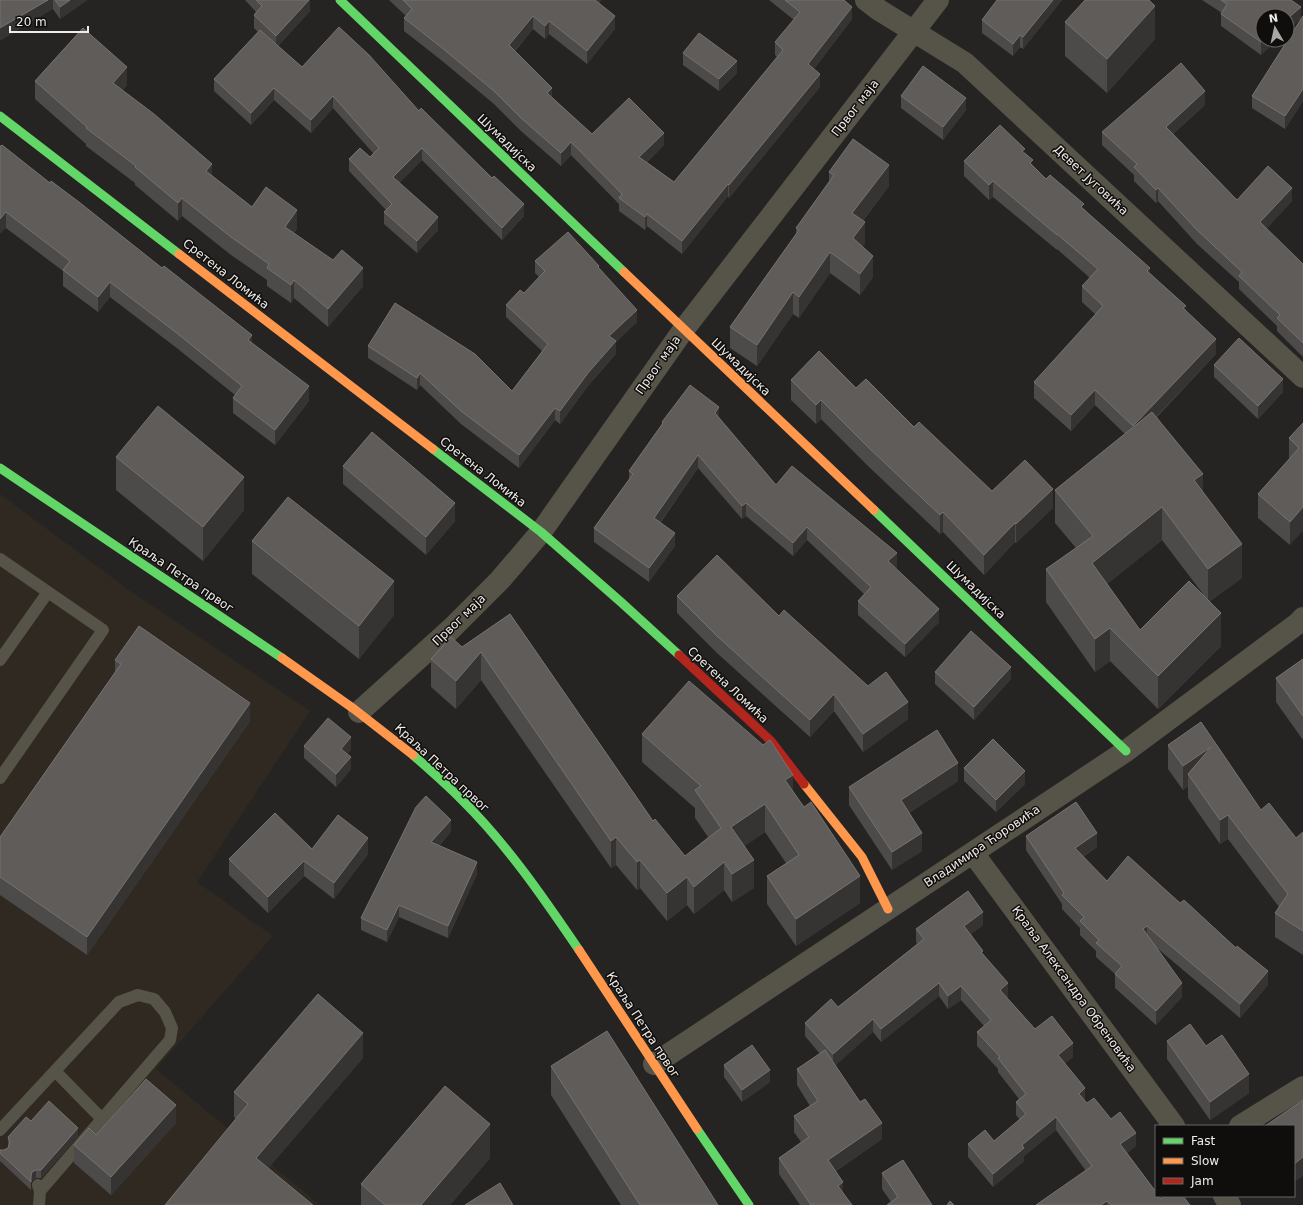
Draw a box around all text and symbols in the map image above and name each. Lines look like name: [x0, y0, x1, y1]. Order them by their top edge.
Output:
scale bar: [10, 8, 88, 34]
north arrow: [1255, 8, 1295, 48]
text: N: [1268, 11, 1279, 26]
text: 20 m: [16, 15, 47, 29]
street label: Првог маја: [828, 77, 882, 139]
street label: Шумадијска: [474, 111, 540, 175]
street label: Девет Југовића: [1051, 142, 1131, 218]
street label: Сретена Ломића: [180, 236, 272, 312]
street label: Првог маја: [633, 333, 683, 397]
street label: Шумадијска: [708, 335, 774, 399]
street label: Сретена Ломића: [437, 434, 529, 510]
street label: Краља Петра првог: [126, 535, 236, 615]
street label: Шумадијска: [943, 558, 1009, 622]
street label: Првог маја: [430, 591, 488, 649]
street label: Сретена Ломића: [685, 644, 771, 726]
street label: Краља Петра првог: [392, 721, 492, 815]
street label: Владимира Ћоровића: [921, 802, 1043, 890]
street label: Краља Александра Обреновића: [1009, 903, 1139, 1075]
street label: Краља Петра првог: [603, 969, 683, 1081]
legend: [1155, 1125, 1295, 1197]
text: Fast: [1191, 1134, 1215, 1148]
text: Slow: [1191, 1154, 1219, 1168]
text: Jam: [1190, 1174, 1214, 1188]

